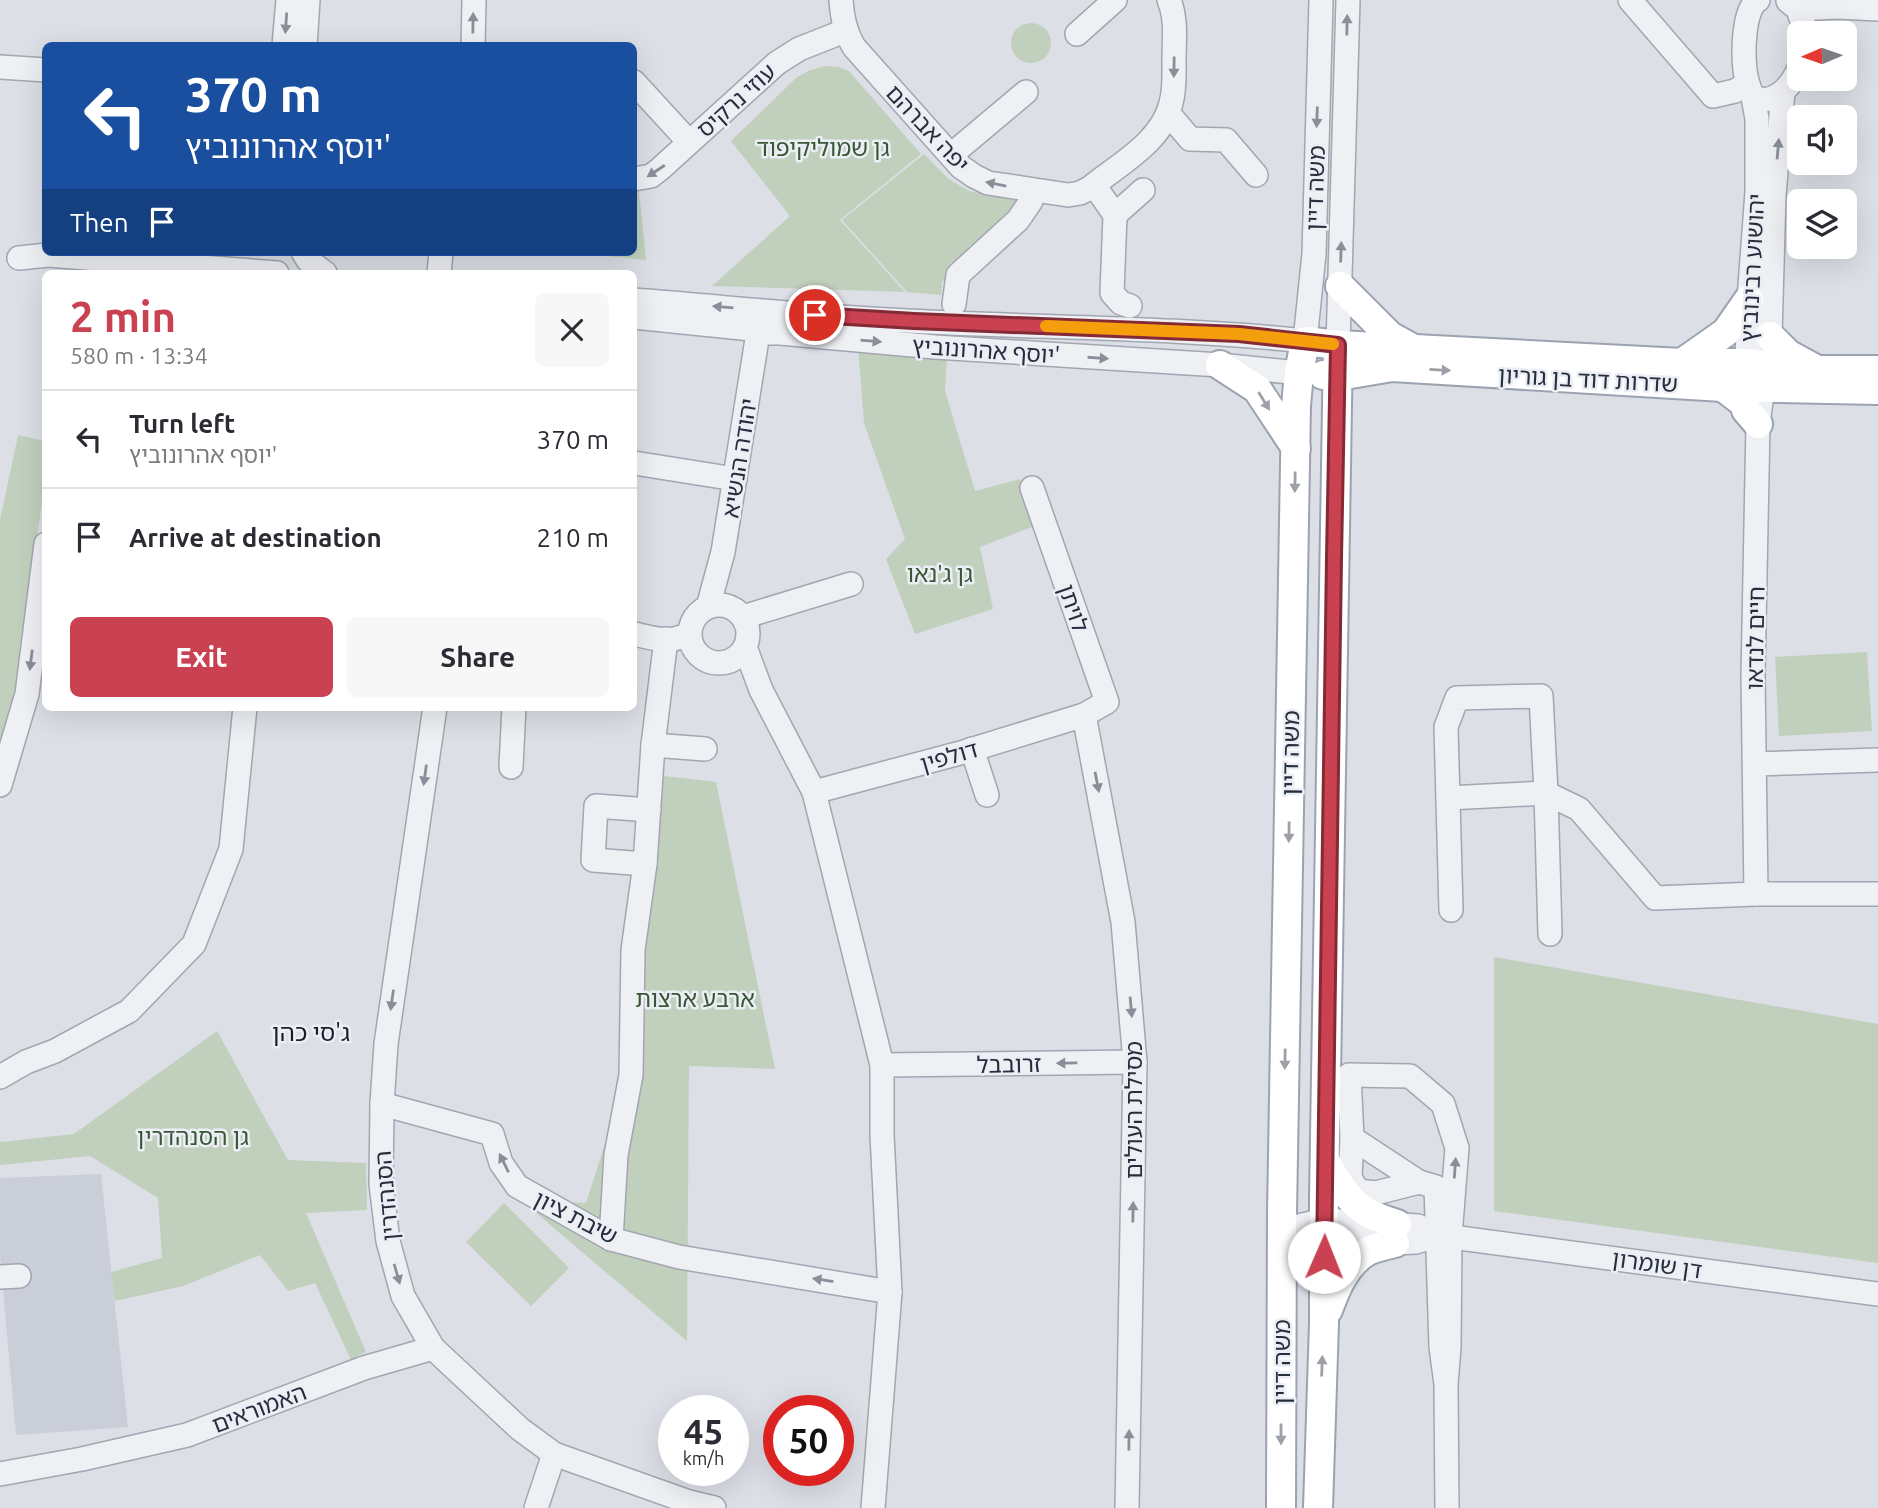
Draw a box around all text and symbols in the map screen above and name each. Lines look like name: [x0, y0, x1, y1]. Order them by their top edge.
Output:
one-way arrow: [280, 12, 291, 34]
one-way arrow: [467, 12, 479, 34]
one-way arrow: [1341, 14, 1353, 36]
north arrow: [1787, 21, 1857, 91]
map controls: [1787, 21, 1857, 259]
one-way arrow: [1168, 57, 1180, 79]
street label: עוזי נרקיס: [692, 58, 780, 142]
text: 370 m: [185, 66, 322, 121]
icon: left: [70, 70, 161, 161]
street label: יפה אברהם: [882, 80, 974, 176]
button: sound: [1787, 105, 1857, 175]
one-way arrow: [1312, 106, 1323, 128]
text: יוסף אהרונוביץ': [185, 128, 391, 164]
park label: גן שמוליקיפוד: [756, 135, 890, 160]
one-way arrow: [1773, 138, 1784, 160]
street label: משה דיין: [1301, 145, 1329, 231]
one-way arrow: [646, 164, 665, 177]
one-way arrow: [985, 178, 1007, 189]
button: layers: [1787, 189, 1857, 259]
street label: יהושוע רבינוביץ: [1736, 193, 1768, 343]
icon: arrive: [143, 203, 181, 241]
text: Then: [70, 208, 129, 237]
one-way arrow: [1336, 241, 1347, 263]
pin: [785, 285, 845, 345]
text: 2 min: [70, 293, 176, 340]
button: close: [535, 293, 609, 367]
icon: arrive: [796, 296, 834, 334]
one-way arrow: [712, 301, 734, 312]
street label: יוסף אהרונוביץ': [911, 332, 1061, 368]
one-way arrow: [861, 336, 883, 347]
text: 580 m · 13:34: [70, 343, 208, 368]
one-way arrow: [1087, 353, 1109, 364]
street label: שדרות דוד בן גוריון: [1497, 362, 1679, 396]
one-way arrow: [1429, 365, 1451, 376]
one-way arrow: [1257, 391, 1270, 410]
street label: יהודה הנשיא: [717, 396, 761, 520]
text: Turn left: [129, 409, 235, 438]
icon: left: [70, 420, 108, 458]
text: 370 m: [537, 425, 609, 454]
text: יוסף אהרונוביץ': [129, 442, 277, 467]
one-way arrow: [1289, 471, 1301, 493]
icon: arrive: [70, 518, 108, 556]
text: Arrive at destination: [129, 523, 382, 552]
text: 210 m: [537, 523, 609, 552]
park label: גן ג'נאו: [907, 561, 973, 586]
street label: לויתן: [1054, 581, 1094, 635]
street label: חיים לנדאו: [1742, 586, 1768, 690]
button: Exit: [70, 617, 333, 697]
button: Share: [347, 617, 609, 697]
one-way arrow: [25, 649, 36, 671]
street label: משה דיין: [1277, 710, 1303, 796]
street label: דולפין: [917, 736, 981, 776]
one-way arrow: [419, 764, 430, 786]
one-way arrow: [1091, 771, 1102, 793]
one-way arrow: [1283, 821, 1295, 843]
park label: ארבע ארצות: [635, 986, 755, 1011]
one-way arrow: [386, 989, 397, 1011]
one-way arrow: [1125, 996, 1136, 1018]
district label: ג'סי כהן: [272, 1019, 350, 1046]
street label: מסילת העולים: [1121, 1041, 1146, 1179]
one-way arrow: [1279, 1049, 1291, 1071]
street label: זרובבל: [976, 1051, 1042, 1077]
one-way arrow: [1056, 1057, 1078, 1069]
park label: גן הסנהדרין: [137, 1124, 249, 1149]
street label: הסנהדרין: [370, 1150, 402, 1242]
one-way arrow: [498, 1153, 510, 1173]
one-way arrow: [1450, 1157, 1461, 1179]
street label: שיבת ציון: [530, 1185, 622, 1249]
one-way arrow: [1127, 1201, 1139, 1223]
position arrow: [1287, 1220, 1361, 1294]
street label: דן שומרון: [1610, 1245, 1704, 1283]
one-way arrow: [392, 1263, 403, 1285]
one-way arrow: [811, 1274, 833, 1285]
street label: משה דיין: [1269, 1319, 1294, 1405]
one-way arrow: [1317, 1355, 1328, 1377]
street label: האמוראים: [208, 1379, 310, 1437]
speed limit sign: 50: [763, 1395, 854, 1486]
text: 45: [684, 1411, 723, 1451]
one-way arrow: [1275, 1423, 1286, 1445]
one-way arrow: [1123, 1429, 1134, 1451]
text: km/h: [683, 1448, 724, 1468]

